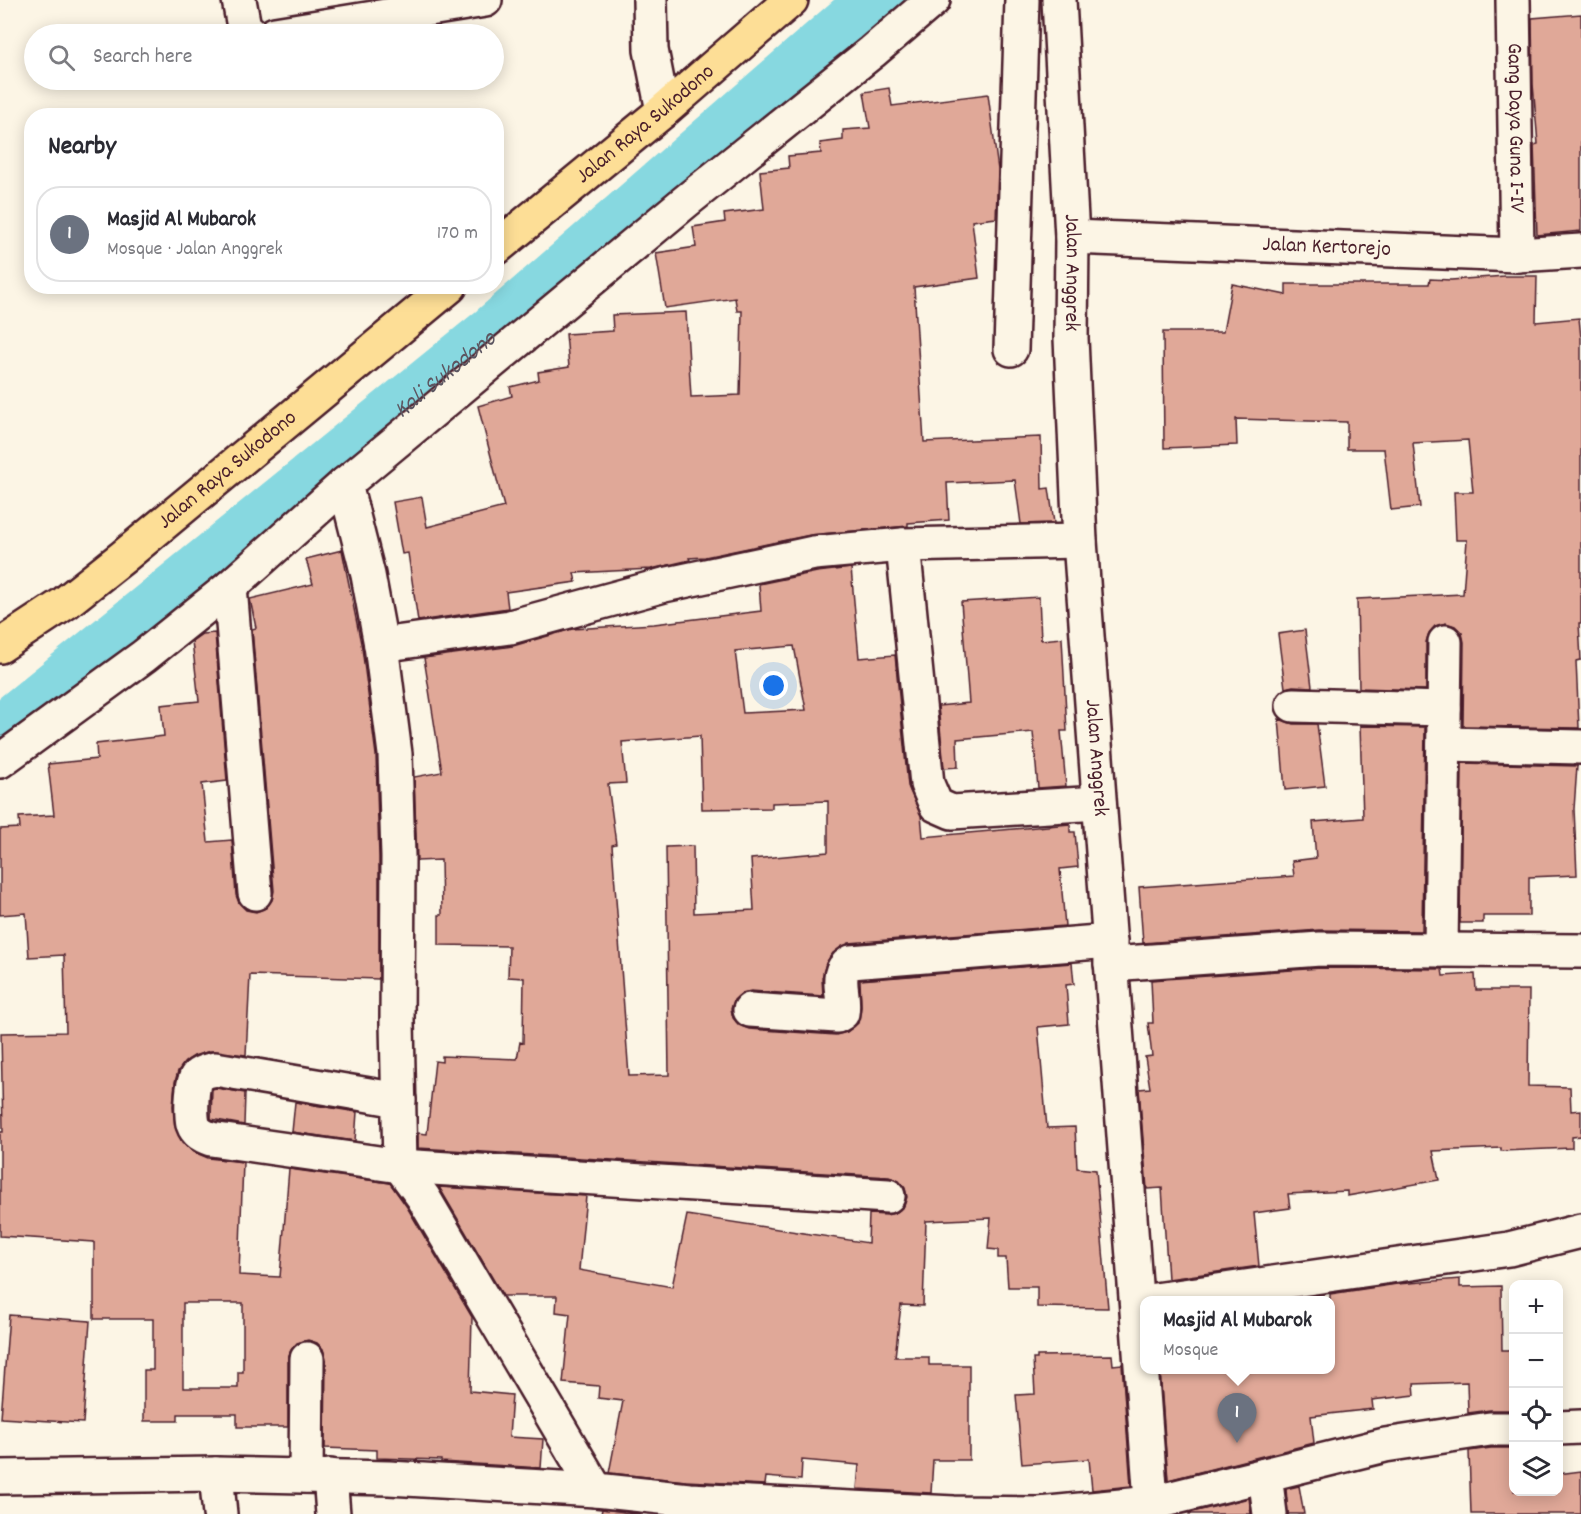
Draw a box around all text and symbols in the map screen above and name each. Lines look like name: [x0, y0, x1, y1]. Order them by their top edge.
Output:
search box: [24, 24, 504, 90]
icon: search: [45, 41, 78, 74]
text: Search here: [93, 42, 192, 73]
street label: Gang Daya Guna I-IV: [1498, 43, 1532, 214]
street label: Jalan Raya Sukodono: [569, 57, 722, 192]
text: Nearby: [48, 129, 116, 166]
text: Masjid Al Mubarok: [107, 205, 256, 236]
street label: Jalan Anggrek: [1055, 213, 1088, 332]
text: 1: [67, 220, 72, 248]
text: 170 m: [437, 220, 478, 248]
street label: Jalan Kertorejo: [1262, 229, 1392, 265]
text: Mosque · Jalan Anggrek: [107, 236, 283, 264]
water label: Kali Sukodono: [387, 323, 505, 427]
street label: Jalan Raya Sukodono: [151, 403, 304, 537]
your location: [759, 671, 788, 700]
street label: Jalan Anggrek: [1076, 698, 1116, 818]
map controls: [1509, 1280, 1563, 1496]
button: +: [1509, 1280, 1563, 1334]
popup: [1140, 1296, 1335, 1374]
text: Masjid Al Mubarok: [1163, 1306, 1312, 1337]
button: −: [1509, 1334, 1563, 1388]
text: Mosque: [1163, 1337, 1218, 1365]
button: locate: [1509, 1388, 1563, 1442]
pin: 1: [1218, 1394, 1256, 1443]
button: layers: [1509, 1442, 1563, 1496]

